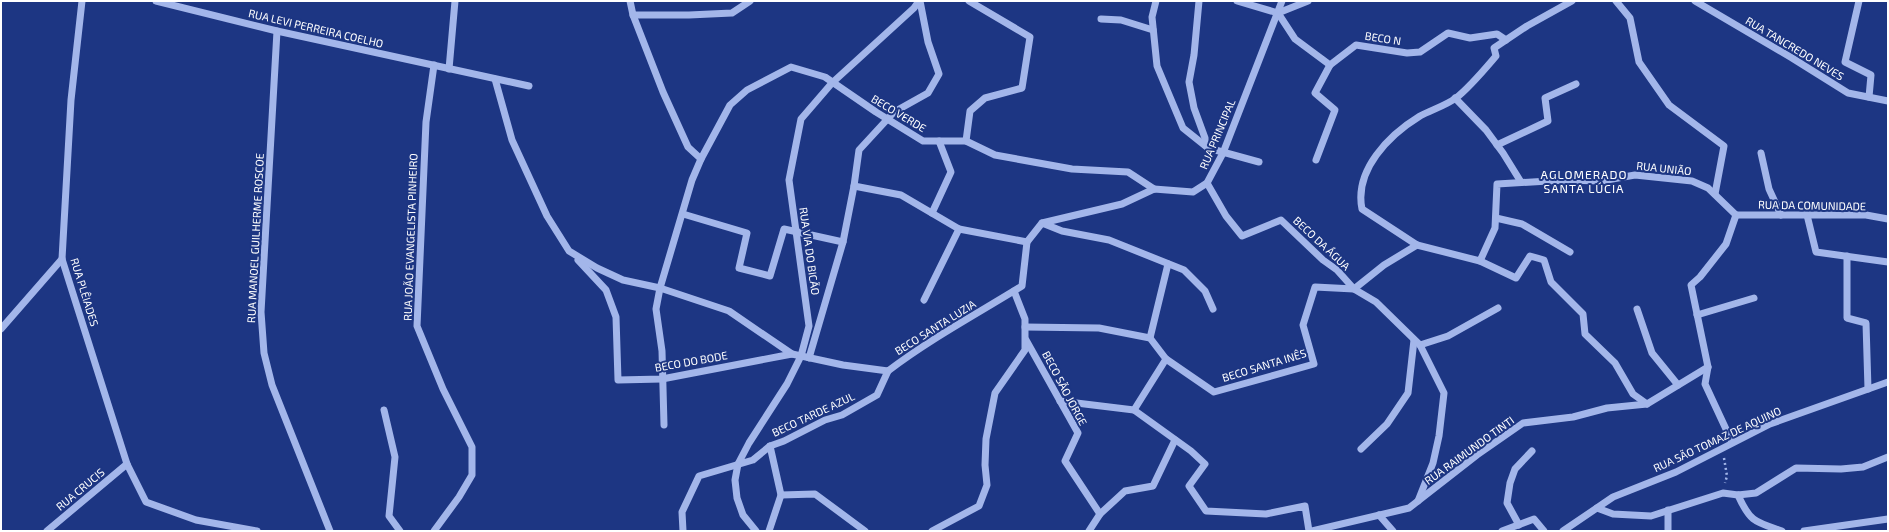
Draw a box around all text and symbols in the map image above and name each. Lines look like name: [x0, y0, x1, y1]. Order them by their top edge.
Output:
street label: RUA LEVI PERREIRA COELHO: [247, 6, 385, 50]
street label: RUA TANCREDO NEVES: [1743, 13, 1847, 83]
street label: BECO N: [1364, 29, 1402, 47]
street label: BECO VERDE: [869, 92, 929, 134]
street label: RUA PRINCIPAL: [1196, 97, 1238, 171]
street label: RUA MANOEL GUILHERME ROSCOE: [244, 153, 266, 323]
street label: RUA JOÃO EVANGELISTA PINHEIRO: [401, 153, 419, 321]
street label: RUA UNIÃO: [1636, 159, 1692, 177]
district label: AGLOMERADO SANTA LÚCIA: [1540, 167, 1628, 195]
street label: RUA DA COMUNIDADE: [1758, 198, 1866, 212]
street label: RUA VIA DO BICÃO: [797, 206, 823, 296]
street label: BECO DA ÁGUA: [1291, 213, 1353, 273]
street label: RUA PLÊIADES: [68, 256, 102, 328]
street label: BECO SANTA LUZIA: [892, 297, 978, 357]
street label: BECO SANTA INÊS: [1220, 346, 1308, 384]
street label: BECO DO BODE: [654, 348, 728, 374]
street label: BECO SÃO JORGE: [1040, 349, 1090, 427]
street label: BECO TARDE AZUL: [770, 389, 857, 439]
street label: RUA SÃO TOMAZ DE AQUINO: [1651, 404, 1783, 475]
street label: RUA RAIMUNDO TINTI: [1422, 413, 1516, 487]
street label: RUA CRUCIS: [53, 465, 107, 513]

